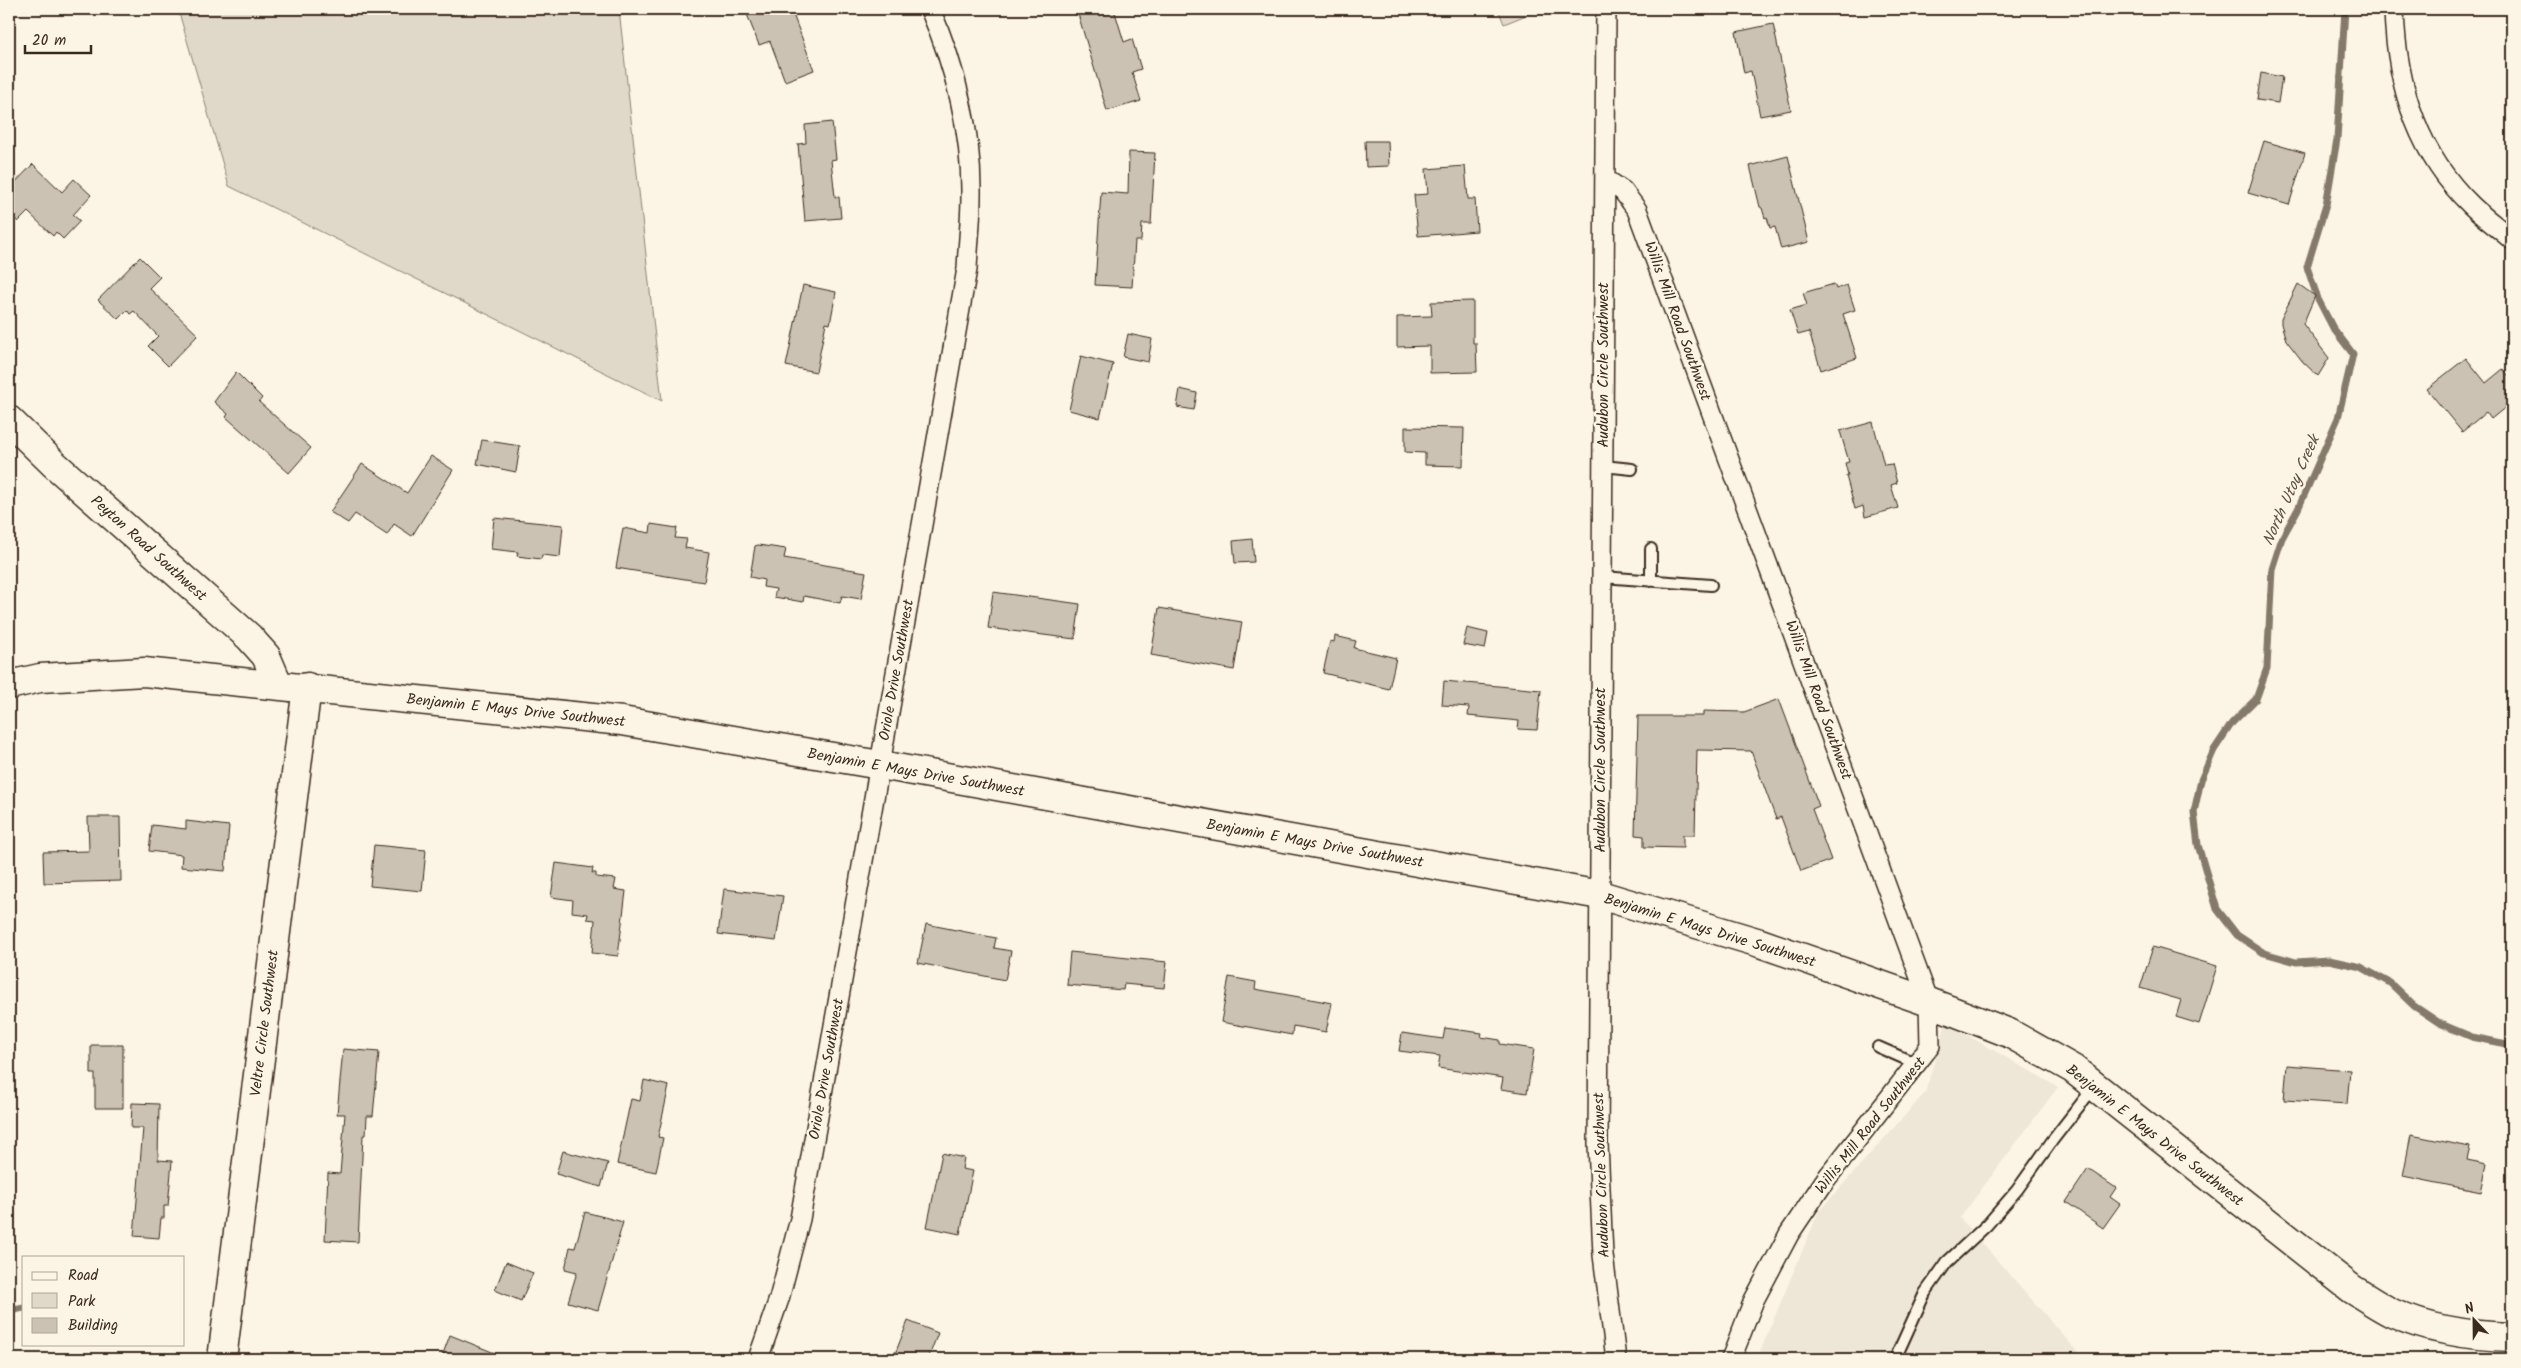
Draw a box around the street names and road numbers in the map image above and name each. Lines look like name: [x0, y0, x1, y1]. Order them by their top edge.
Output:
street label: Willis Mill Road Southwest: [1637, 238, 1717, 405]
street label: Audubon Circle Southwest: [1592, 282, 1616, 448]
street label: Peyton Road Southwest: [85, 490, 212, 608]
street label: Oriole Drive Southwest: [873, 597, 921, 743]
street label: Willis Mill Road Southwest: [1778, 617, 1858, 784]
street label: Audubon Circle Southwest: [1589, 687, 1613, 853]
street label: Benjamin E Mays Drive Southwest: [405, 688, 627, 734]
street label: Benjamin E Mays Drive Southwest: [805, 742, 1026, 804]
street label: Benjamin E Mays Drive Southwest: [1204, 813, 1425, 875]
street label: Benjamin E Mays Drive Southwest: [1601, 887, 1819, 975]
street label: Veltre Circle Southwest: [244, 948, 286, 1098]
street label: Oriole Drive Southwest: [803, 996, 851, 1142]
street label: Willis Mill Road Southwest: [1810, 1052, 1932, 1199]
street label: Benjamin E Mays Drive Southwest: [2060, 1059, 2249, 1213]
street label: Audubon Circle Southwest: [1587, 1092, 1617, 1258]

